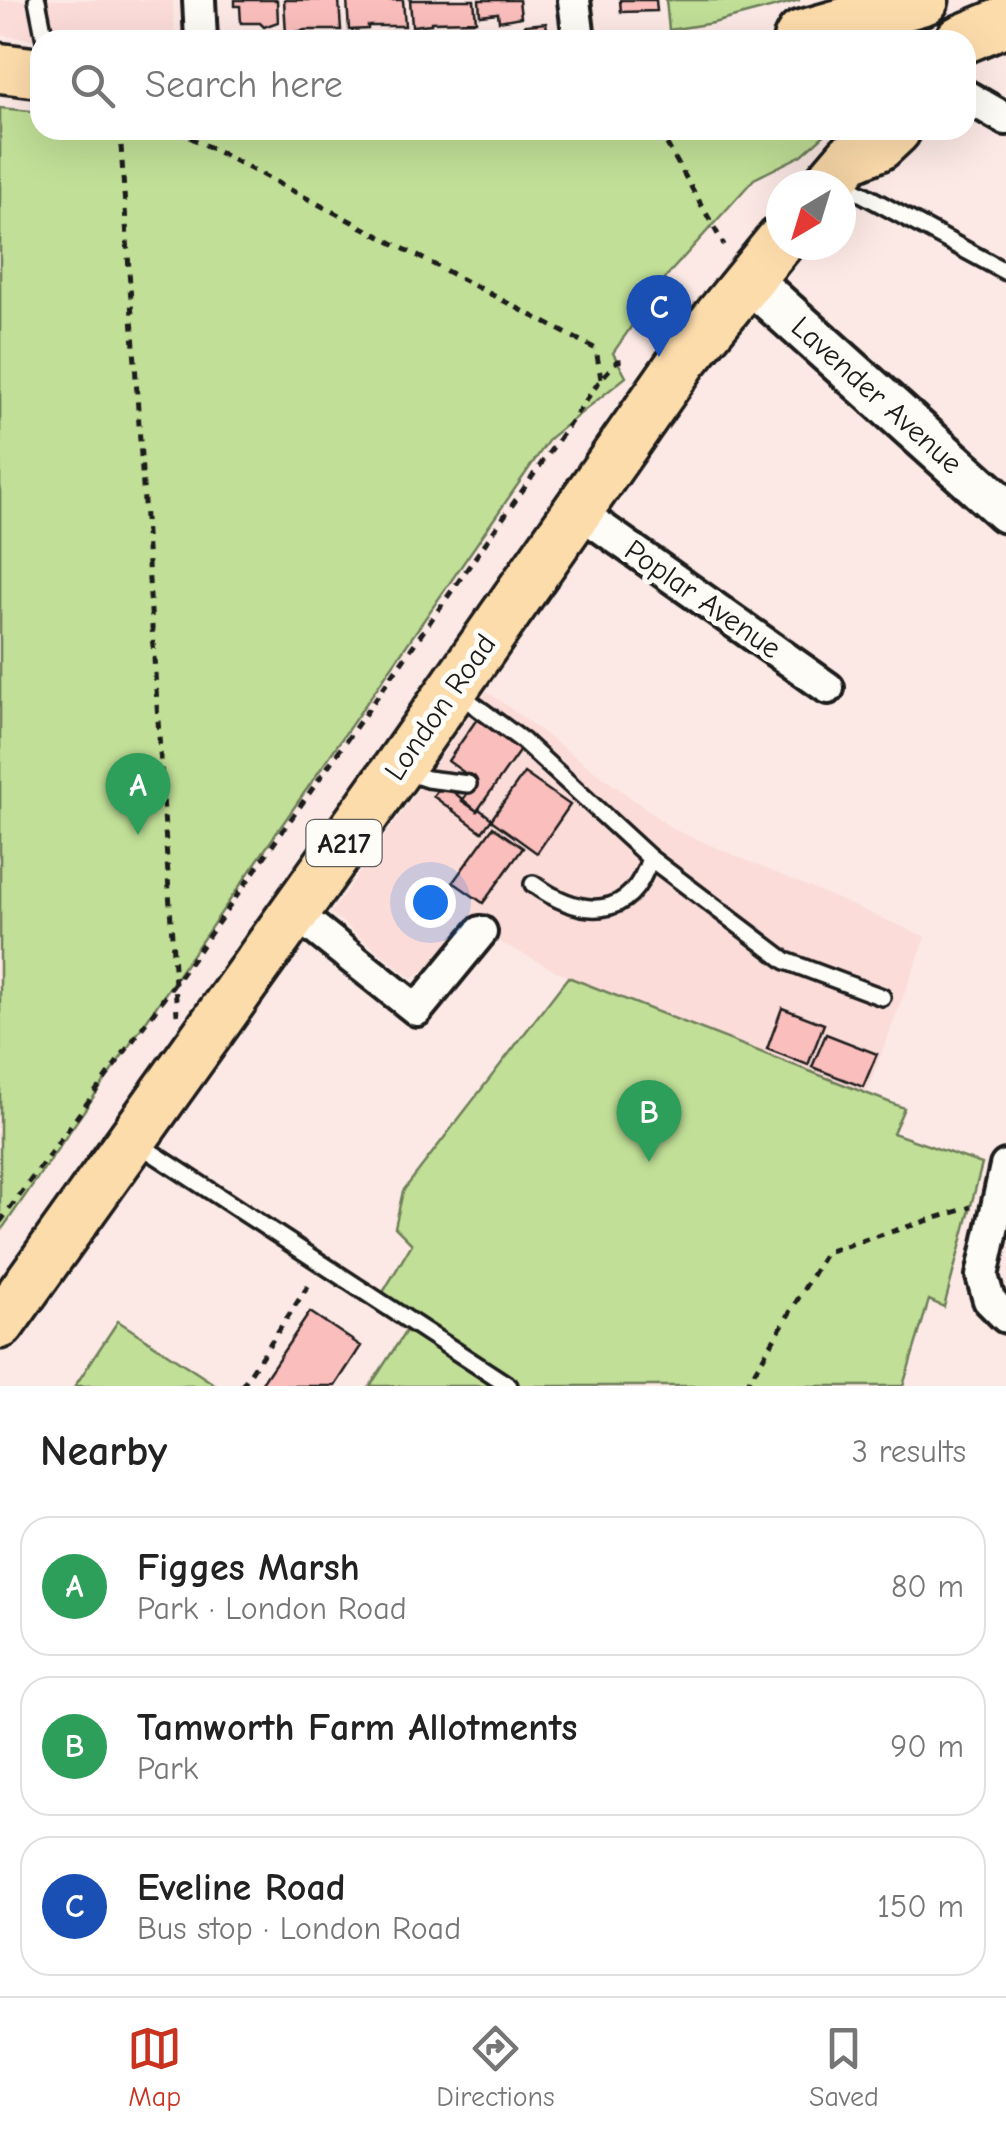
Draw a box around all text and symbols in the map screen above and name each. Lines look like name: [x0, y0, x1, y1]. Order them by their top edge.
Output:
search box: [30, 30, 976, 140]
icon: search: [65, 58, 120, 113]
text: Search here: [145, 63, 343, 107]
north arrow: [766, 170, 856, 260]
pin: C: [626, 274, 692, 357]
street label: Lavender Avenue: [784, 310, 969, 481]
street label: Poplar Avenue: [618, 533, 788, 666]
street label: London Road: [377, 628, 504, 787]
pin: A: [106, 752, 170, 835]
road number: A217: [306, 820, 382, 866]
your location: [405, 877, 456, 928]
pin: B: [616, 1080, 682, 1162]
text: Nearby: [40, 1427, 167, 1476]
text: 3 results: [852, 1433, 966, 1470]
text: Figges Marsh: [137, 1546, 360, 1590]
text: A: [66, 1568, 83, 1605]
text: 80 m: [891, 1568, 964, 1605]
text: Park · London Road: [137, 1590, 407, 1627]
text: Tamworth Farm Allotments: [137, 1706, 578, 1750]
text: B: [65, 1728, 84, 1765]
text: 90 m: [890, 1728, 964, 1765]
text: Park: [137, 1750, 198, 1787]
text: Eveline Road: [137, 1866, 346, 1910]
text: C: [65, 1888, 84, 1925]
text: 150 m: [877, 1888, 964, 1925]
text: Bus stop · London Road: [137, 1910, 461, 1947]
tab: Map: [127, 2021, 182, 2113]
tab: Directions: [436, 2021, 555, 2113]
tab: Saved: [809, 2021, 879, 2113]

